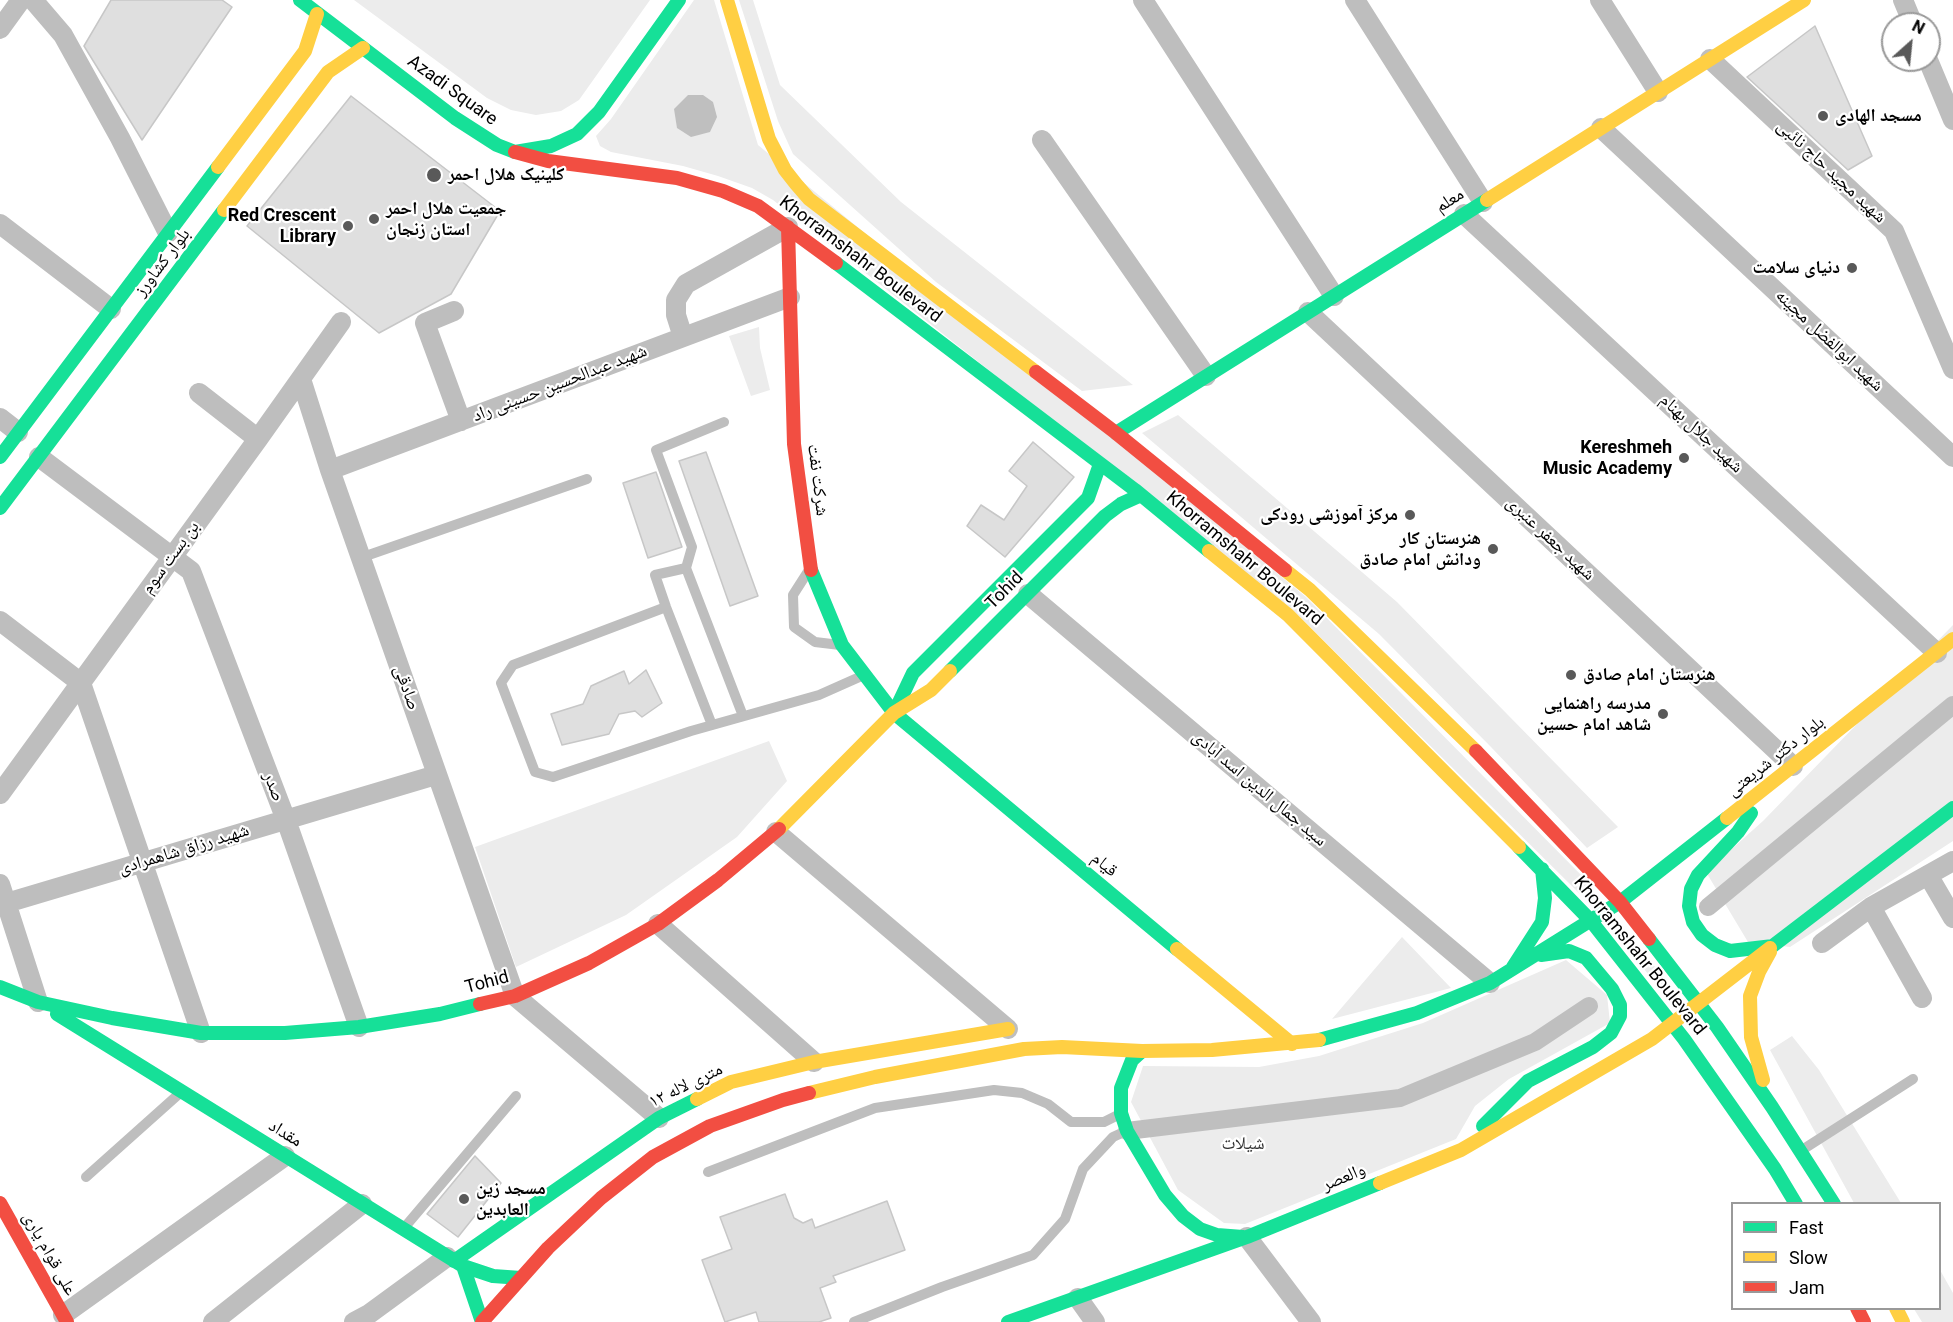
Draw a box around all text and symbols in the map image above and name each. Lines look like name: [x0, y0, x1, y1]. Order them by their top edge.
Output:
north arrow: [1881, 12, 1941, 72]
text: N: [1909, 16, 1928, 38]
street label: Azadi Square: [403, 51, 501, 131]
place label: مسجد الهادی: [1835, 105, 1922, 127]
marker: مسجد الهادی: [1816, 109, 1830, 123]
street label: شهید مجید حاج نائبی: [1772, 116, 1890, 228]
place label: کلینیک هلال احمر: [448, 164, 564, 186]
marker: کلینیک هلال احمر: [425, 166, 443, 184]
street label: معلم: [1432, 184, 1468, 218]
street label: Khorramshahr Boulevard: [774, 192, 946, 328]
place label: جمعیت هلال احمر استان زنجان: [386, 198, 506, 240]
place label: Red Crescent Library: [228, 205, 336, 248]
marker: جمعیت هلال احمر استان زنجان: [367, 212, 381, 226]
marker: Red Crescent Library: [341, 219, 355, 233]
street label: بلوار کشاورز: [130, 225, 196, 301]
place label: دنیای سلامت: [1752, 257, 1840, 279]
marker: دنیای سلامت: [1845, 261, 1859, 275]
street label: شهید ابوالفضل مجینه: [1770, 285, 1888, 397]
street label: شهید عبدالحسین حسینی راد: [470, 341, 650, 427]
street label: شهید جلال بهنام: [1655, 390, 1747, 478]
place label: Kereshmeh Music Academy: [1543, 437, 1672, 480]
street label: شرکت نفت: [802, 443, 832, 517]
marker: Kereshmeh Music Academy: [1677, 451, 1691, 465]
street label: Khorramshahr Boulevard: [1161, 487, 1327, 631]
street label: شهید جعفر عنبری: [1501, 492, 1599, 586]
place label: مرکز آموزشی رودکی: [1260, 504, 1398, 526]
marker: مرکز آموزشی رودکی: [1403, 508, 1417, 522]
street label: بن بست سوم: [137, 517, 205, 599]
place label: هنرستان کار ودانش امام صادق: [1360, 528, 1481, 570]
marker: هنرستان کار ودانش امام صادق: [1486, 542, 1500, 556]
street label: Tohid: [982, 568, 1028, 614]
street label: صادقی: [388, 663, 424, 713]
place label: هنرستان امام صادق: [1583, 664, 1716, 686]
marker: هنرستان امام صادق: [1564, 668, 1578, 682]
place label: مدرسه راهنمایی شاهد امام حسین: [1537, 693, 1651, 736]
marker: مدرسه راهنمایی شاهد امام حسین: [1656, 707, 1670, 721]
street label: بلوار دکتر شریعتی: [1723, 712, 1829, 802]
street label: سید جمال الدین اسد آبادی: [1187, 726, 1331, 852]
street label: صدر: [258, 769, 288, 805]
street label: شهید رزاق شاهمرادی: [116, 820, 252, 880]
street label: قیام: [1087, 848, 1121, 882]
street label: Khorramshahr Boulevard: [1568, 872, 1710, 1040]
street label: Tohid: [463, 967, 511, 999]
street label: ۱۲ متری لاله: [646, 1059, 726, 1113]
street label: مقداد: [264, 1115, 306, 1153]
park label: شیلات: [1221, 1133, 1265, 1155]
street label: والعصر: [1319, 1160, 1369, 1196]
place label: مسجد زین العابدین: [476, 1178, 546, 1220]
marker: مسجد زین العابدین: [457, 1192, 471, 1206]
legend: [1731, 1202, 1941, 1310]
street label: علی قوام یاری: [17, 1208, 81, 1300]
text: Fast: [1789, 1217, 1824, 1238]
text: Slow: [1789, 1247, 1828, 1268]
text: Jam: [1789, 1277, 1825, 1298]

